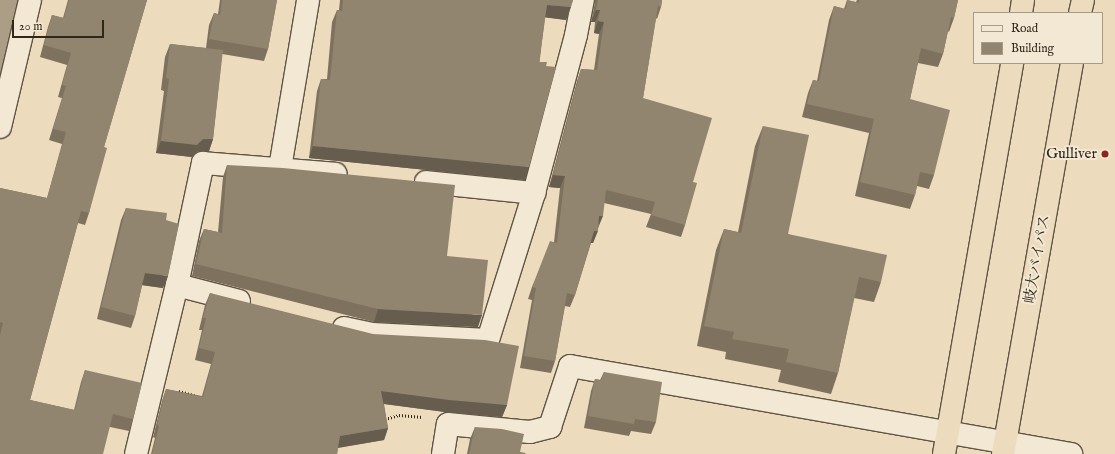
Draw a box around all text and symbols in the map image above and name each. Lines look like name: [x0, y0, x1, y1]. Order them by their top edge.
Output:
scale bar: [14, 12, 106, 38]
legend: [973, 12, 1103, 64]
text: 20 m: [19, 19, 42, 34]
text: Road: [1011, 21, 1038, 36]
text: Building: [1011, 41, 1054, 56]
place label: Gulliver: [1046, 145, 1097, 163]
marker: Gulliver: [1100, 149, 1110, 159]
street label: 岐大バイパス: [1020, 213, 1054, 305]

